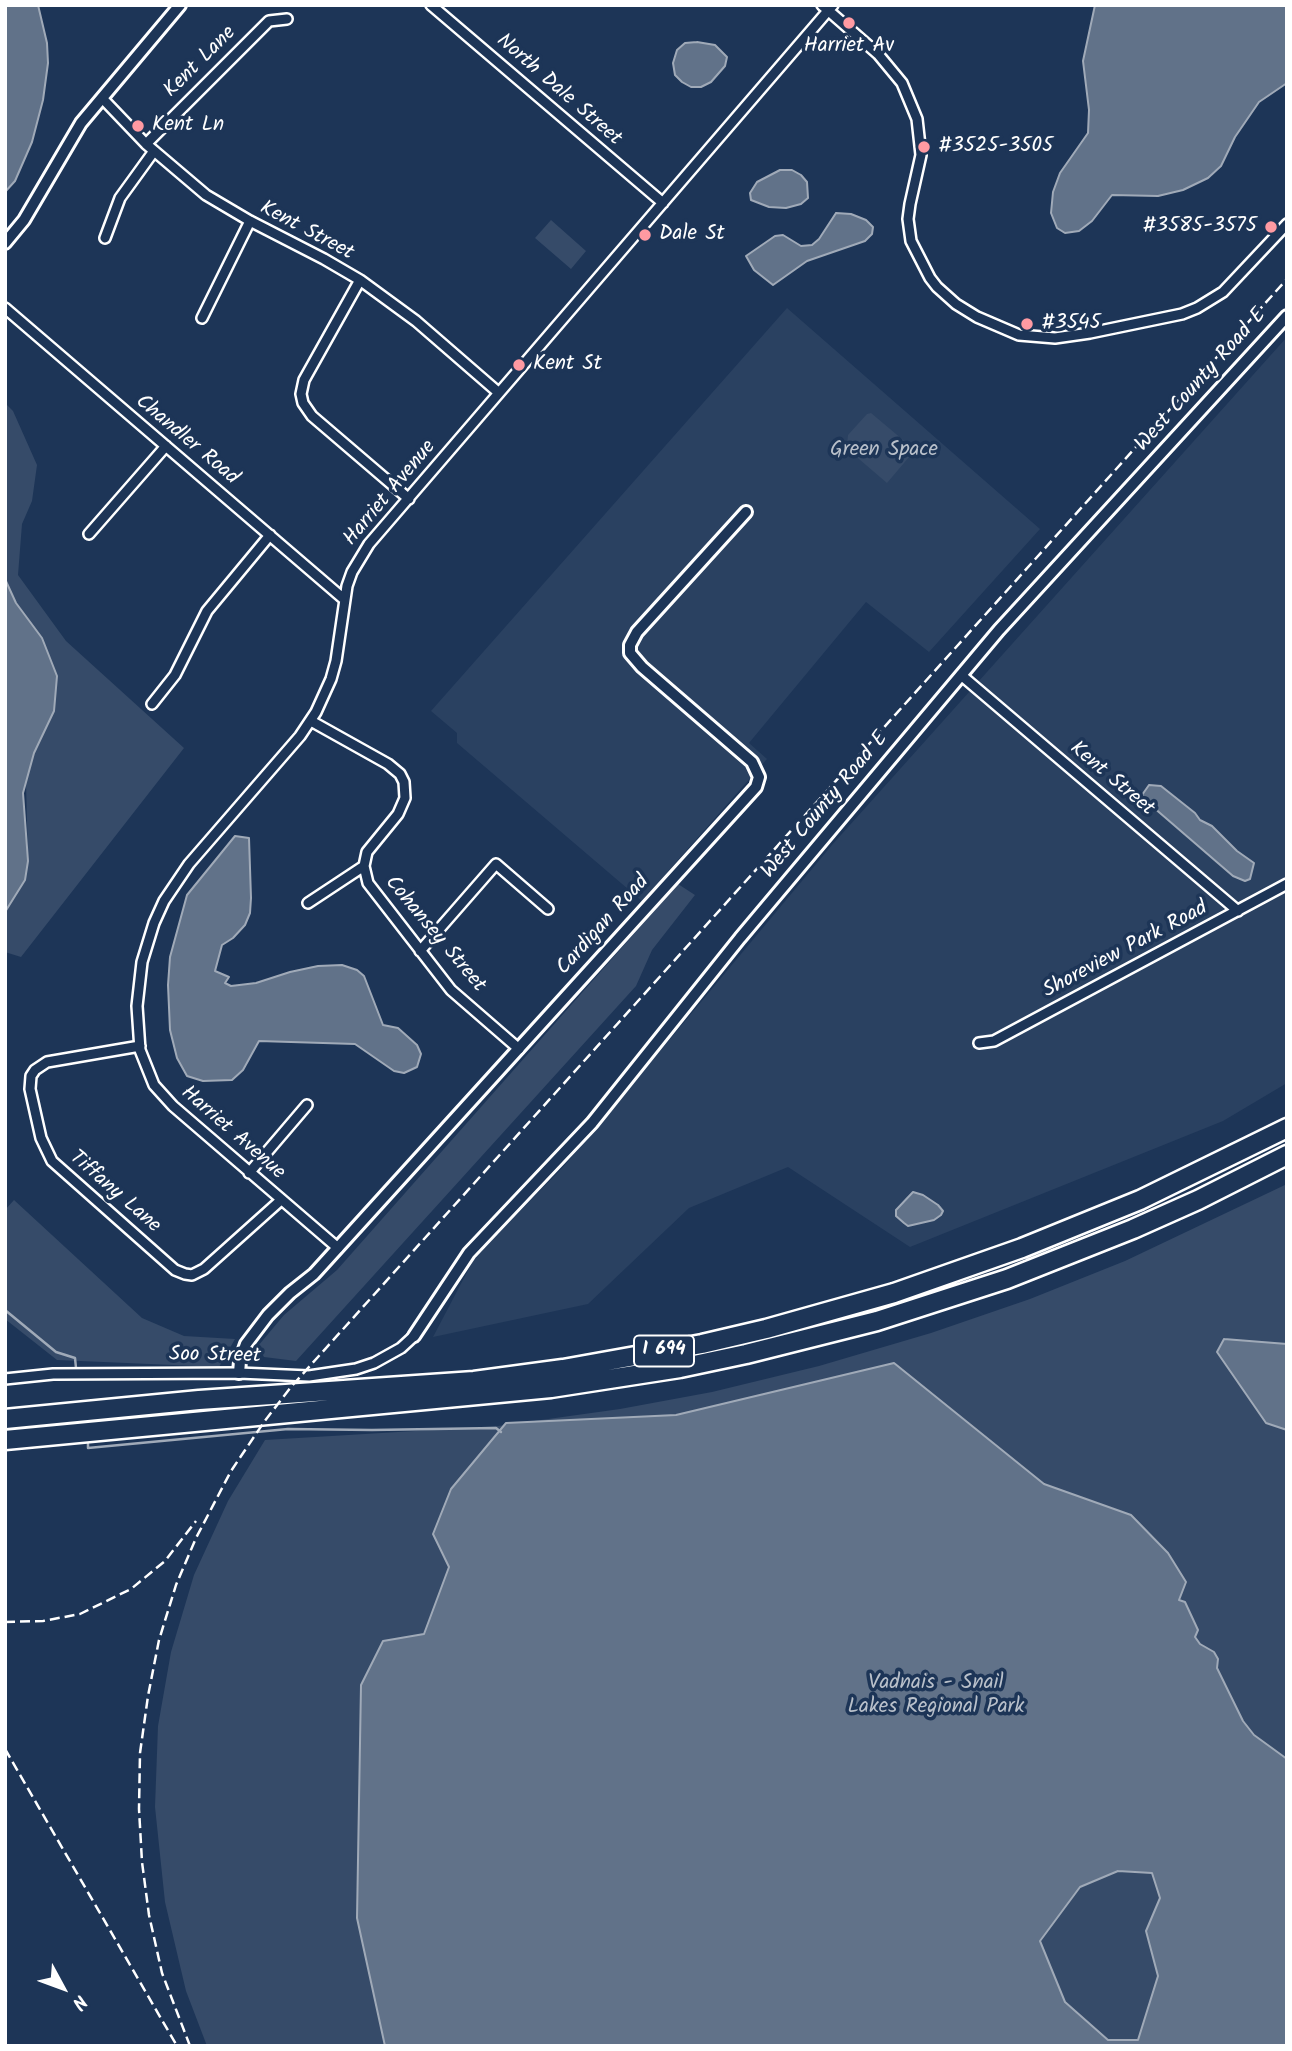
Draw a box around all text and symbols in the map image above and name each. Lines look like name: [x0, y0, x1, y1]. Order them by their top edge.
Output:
marker: Harriet Av: [841, 15, 857, 31]
street label: Kent Lane: [160, 22, 242, 104]
street label: North Dale Street: [490, 30, 626, 152]
place label: Harriet Av: [804, 34, 894, 60]
place label: Kent Ln: [152, 113, 224, 139]
marker: Kent Ln: [130, 118, 146, 134]
place label: #3525-3505: [938, 134, 1053, 160]
marker: #3525-3505: [916, 139, 932, 155]
street label: Kent Street: [255, 197, 357, 267]
place label: #3585-3575: [1142, 214, 1257, 240]
marker: #3585-3575: [1263, 219, 1279, 235]
place label: Dale St: [659, 222, 725, 248]
marker: Dale St: [637, 227, 653, 243]
street label: West County Road E: [1131, 304, 1273, 458]
place label: #3545: [1041, 311, 1101, 337]
marker: #3545: [1019, 316, 1035, 332]
place label: Kent St: [533, 352, 602, 378]
marker: Kent St: [511, 357, 527, 373]
street label: Chandler Road: [129, 390, 243, 492]
street label: Harriet Avenue: [339, 436, 443, 552]
park label: Green Space: [830, 438, 938, 464]
street label: West County Road E: [757, 727, 895, 885]
street label: Kent Street: [1064, 737, 1158, 823]
street label: Cardigan Road: [552, 871, 656, 981]
street label: Cohansey Street: [378, 872, 490, 998]
street label: Shoreview Park Road: [1039, 897, 1213, 1005]
street label: Harriet Avenue: [174, 1082, 290, 1186]
street label: Tiffany Lane: [63, 1146, 165, 1240]
road number: I 694: [634, 1336, 694, 1366]
street label: Soo Street: [169, 1344, 261, 1370]
park label: Vadnais - Snail Lakes Regional Park: [848, 1671, 1024, 1721]
north arrow: [28, 1953, 98, 2023]
text: N: [64, 1987, 94, 2016]

